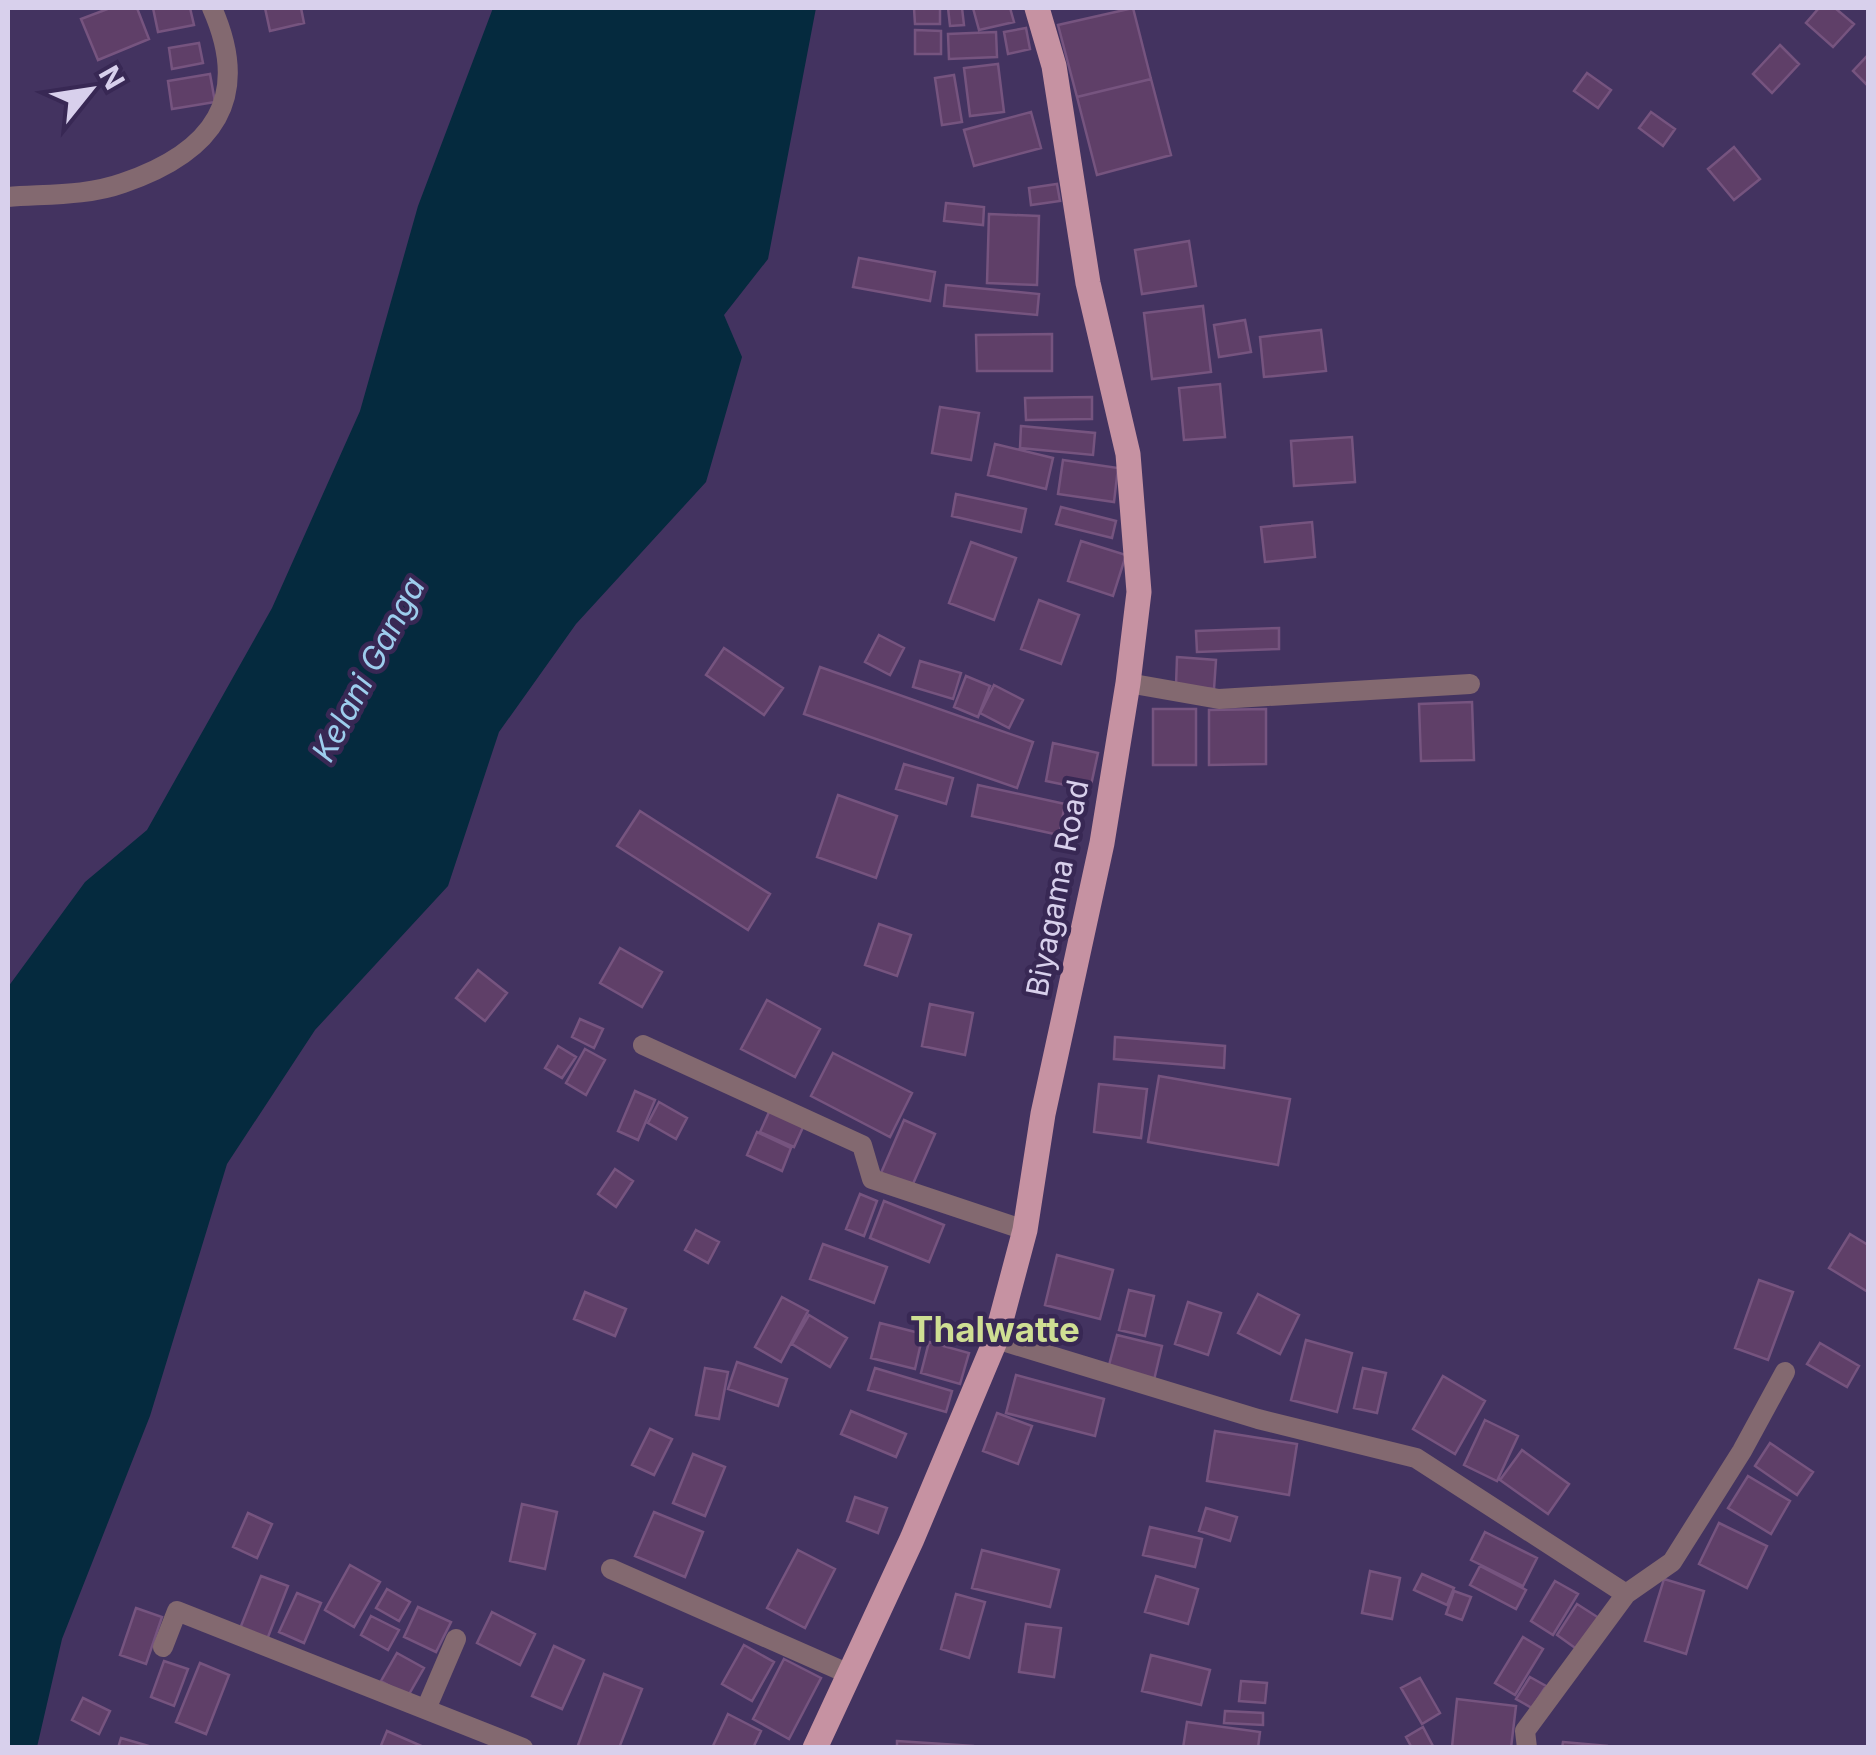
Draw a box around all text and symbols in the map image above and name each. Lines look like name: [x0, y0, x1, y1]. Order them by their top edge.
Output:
north arrow: [40, 40, 140, 140]
text: N: [92, 60, 132, 95]
water label: Kelani Ganga: [303, 570, 433, 768]
street label: Biyagama Road: [1018, 777, 1096, 999]
district label: Thalwatte: [910, 1308, 1080, 1350]

